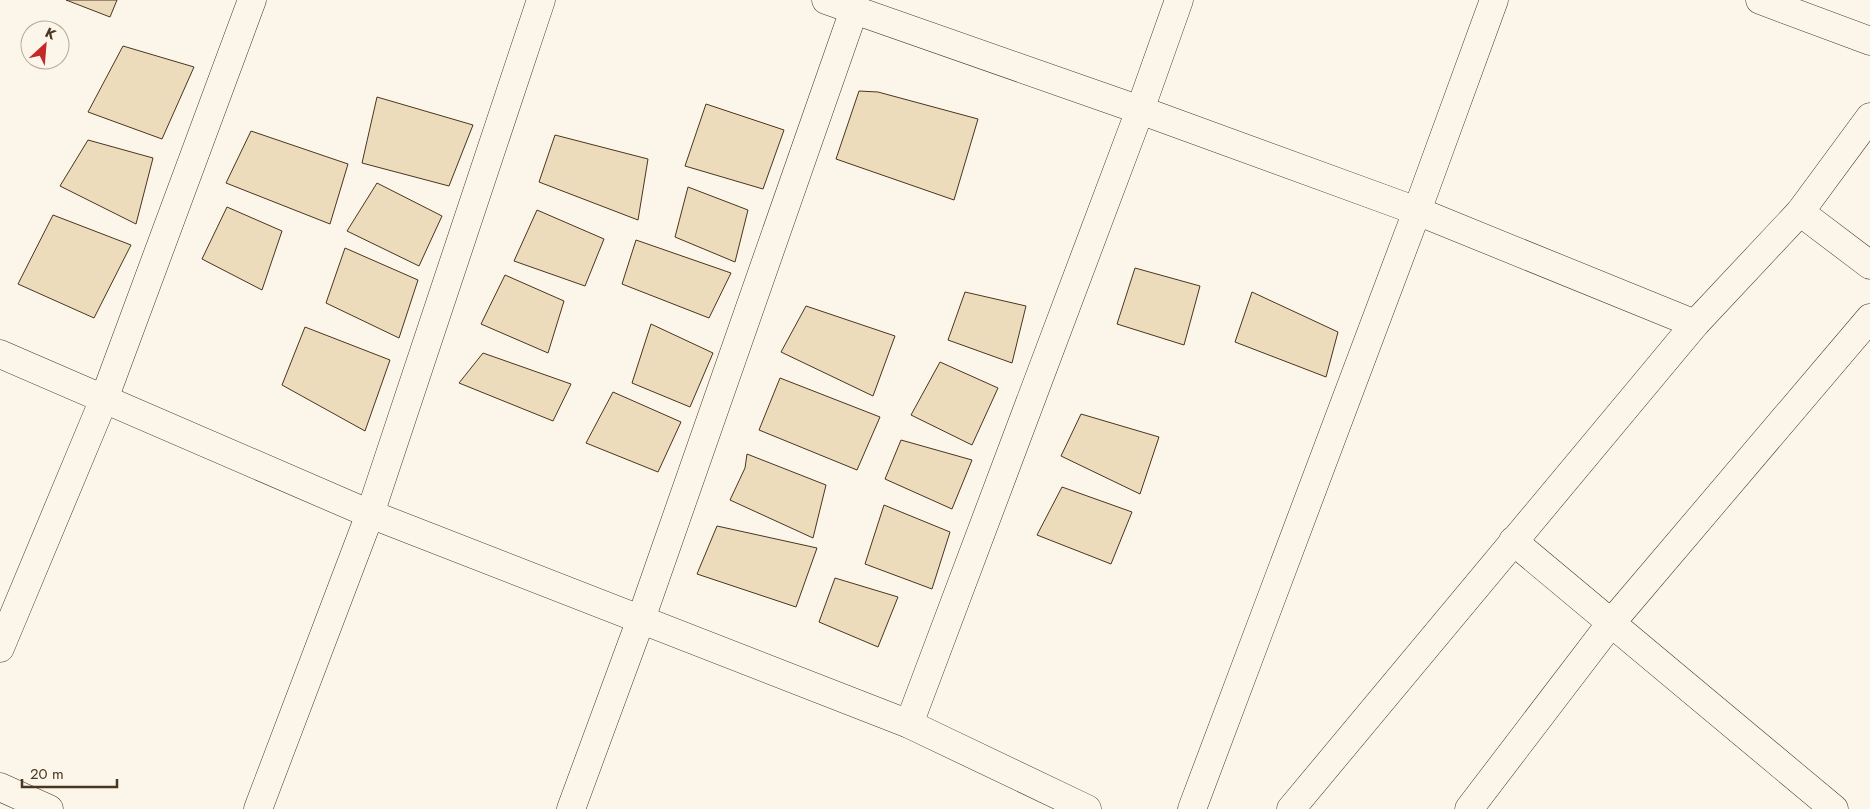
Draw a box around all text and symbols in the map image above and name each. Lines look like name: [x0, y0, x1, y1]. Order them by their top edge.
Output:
north arrow: [20, 20, 70, 70]
text: K: [42, 22, 60, 45]
scale bar: [22, 756, 118, 788]
text: 20 m: [30, 763, 64, 785]

